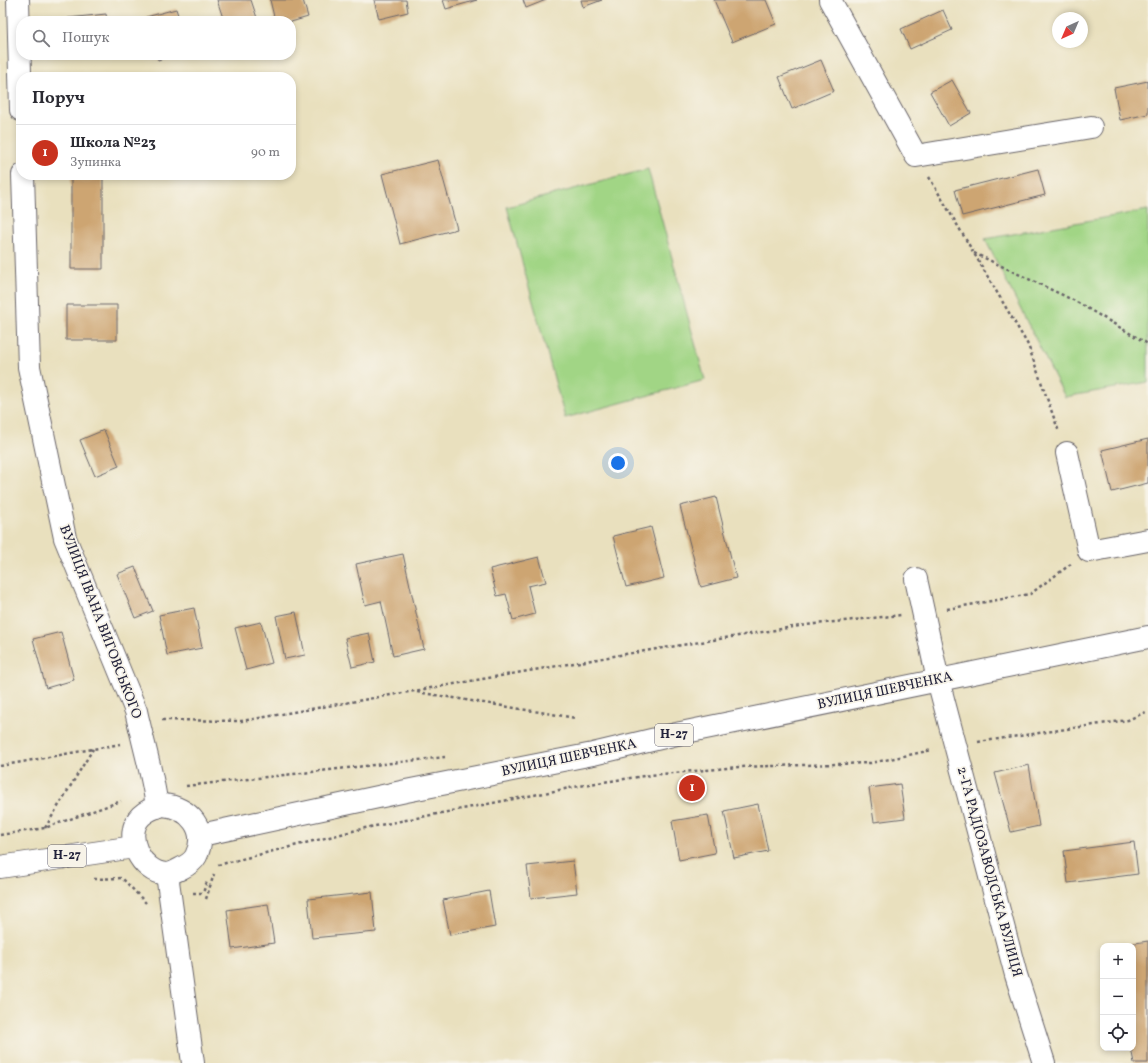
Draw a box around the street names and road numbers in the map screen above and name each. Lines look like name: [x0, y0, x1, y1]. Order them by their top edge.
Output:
street label: ВУЛИЦЯ ІВАНА ВИГОВСЬКОГО: [54, 522, 146, 722]
street label: ВУЛИЦЯ ШЕВЧЕНКА: [816, 667, 954, 715]
road number: Н-27: [655, 724, 693, 746]
street label: ВУЛИЦЯ ШЕВЧЕНКА: [500, 734, 638, 782]
street label: 2-ГА РАДІОЗАВОДСЬКА ВУЛИЦЯ: [952, 765, 1026, 979]
road number: Н-27: [48, 845, 86, 867]

